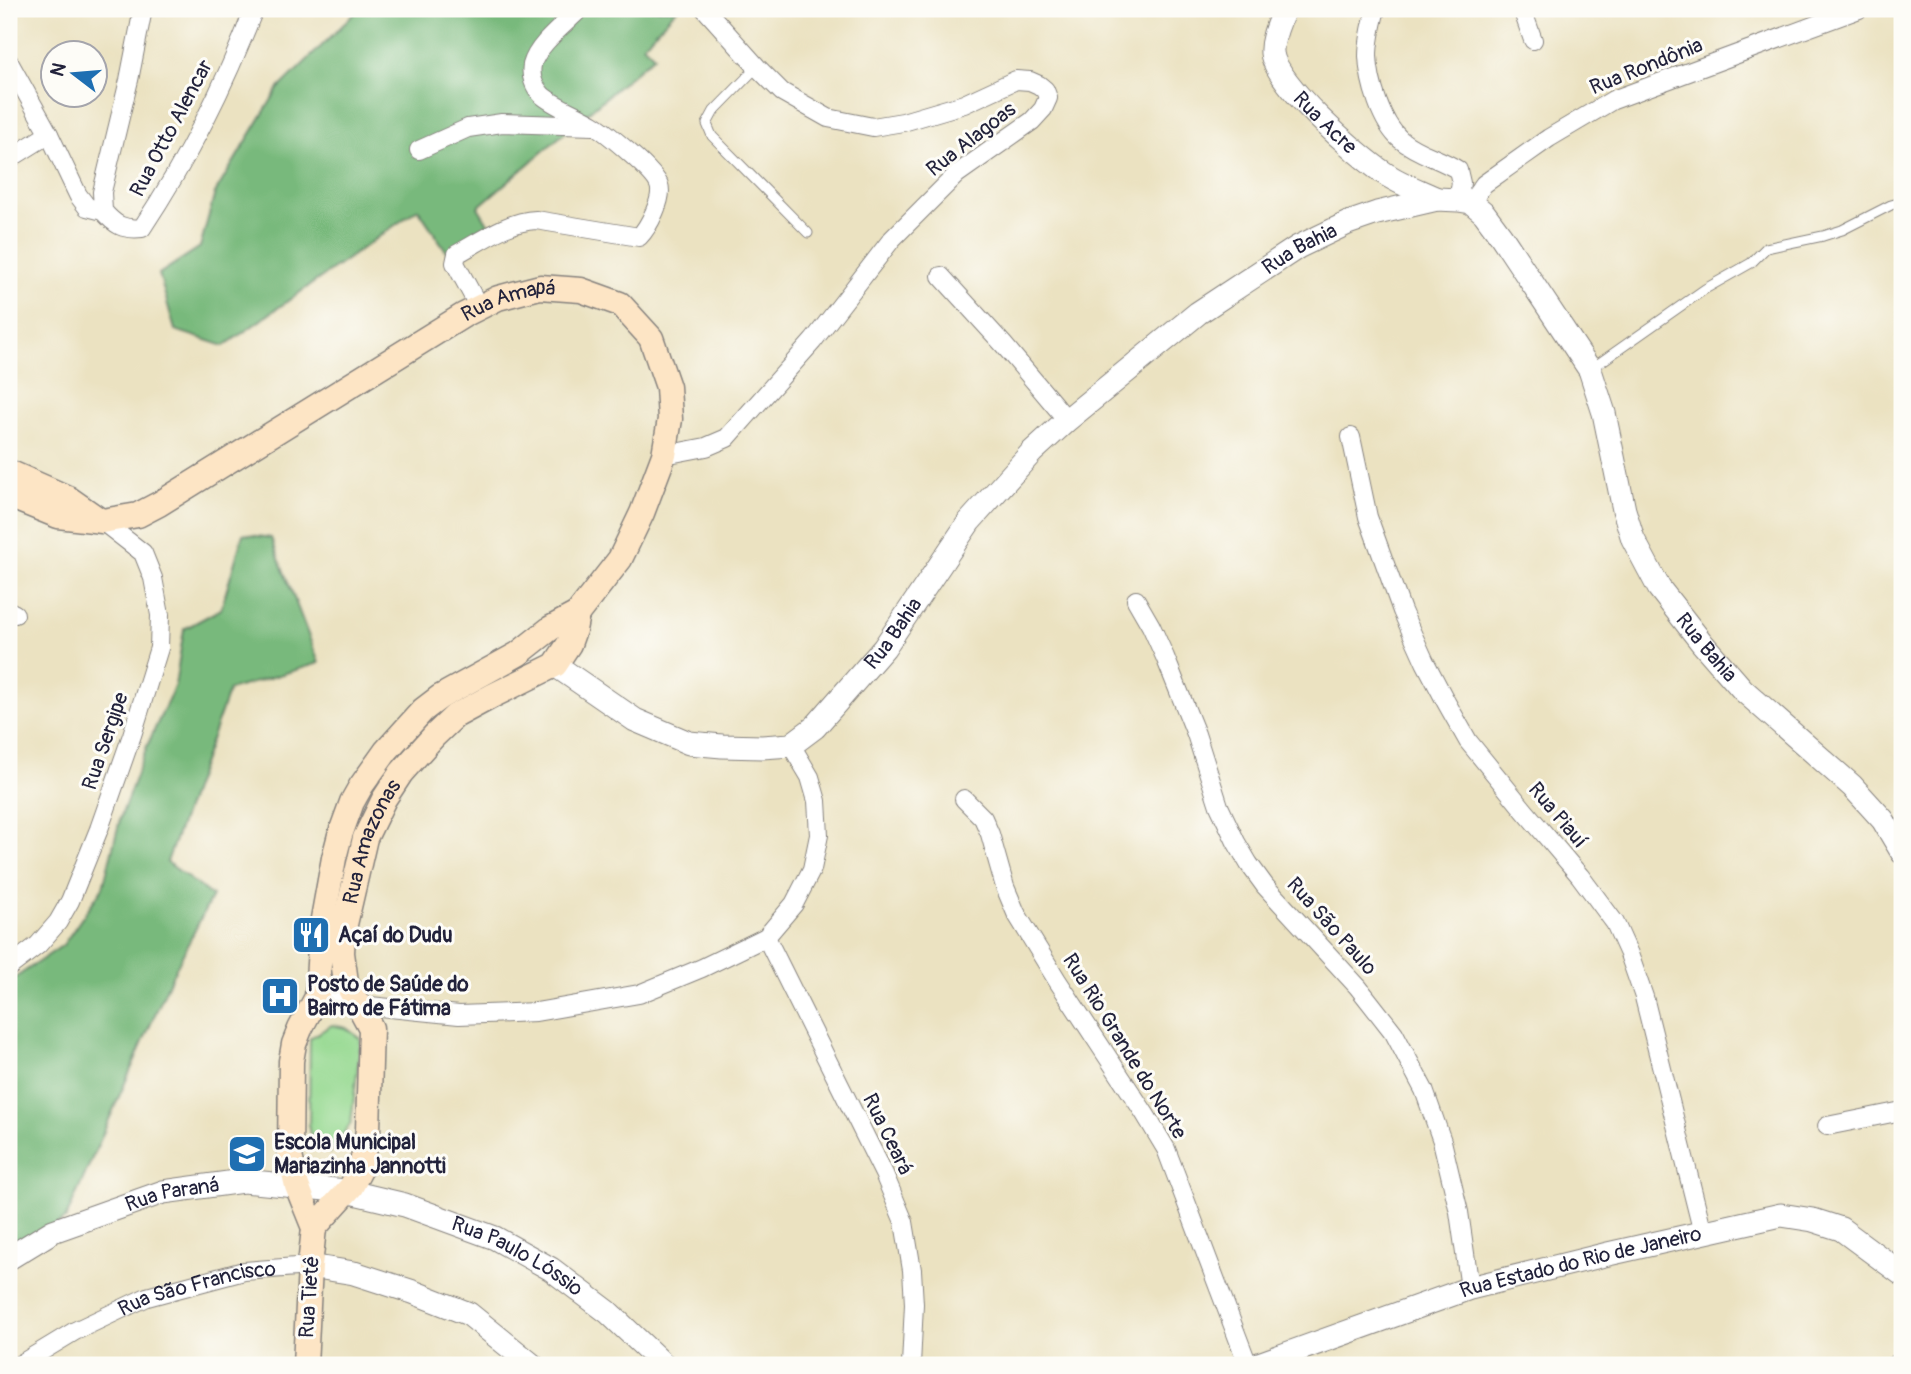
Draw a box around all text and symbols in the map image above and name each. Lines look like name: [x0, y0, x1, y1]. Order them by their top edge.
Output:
street label: Rua Rondônia: [1586, 32, 1707, 101]
north arrow: [38, 38, 108, 108]
street label: Rua Otto Alencar: [124, 55, 219, 201]
text: N: [45, 60, 72, 79]
street label: Rua Acre: [1287, 86, 1363, 161]
street label: Rua Alagoas: [921, 96, 1022, 183]
street label: Rua Bahia: [1257, 217, 1342, 281]
street label: Rua Amapá: [457, 274, 556, 328]
street label: Rua Bahia: [858, 592, 928, 675]
street label: Rua Bahia: [1669, 607, 1743, 688]
street label: Rua Sergipe: [76, 688, 135, 794]
street label: Rua Amazonas: [337, 774, 408, 907]
street label: Rua Piauí: [1522, 777, 1593, 854]
street label: Rua São Paulo: [1280, 872, 1383, 981]
restaurant icon: Açaí do Dudu: [290, 914, 332, 956]
place label: Açaí do Dudu: [338, 922, 453, 949]
street label: Rua Rio Grande do Norte: [1056, 948, 1193, 1145]
place label: Posto de Saúde do Bairro de Fátima: [307, 971, 469, 1022]
hospital icon: Posto de Saúde do Bairro de Fátima: [259, 975, 301, 1017]
street label: Rua Ceará: [856, 1089, 919, 1179]
place label: Escola Municipal Mariazinha Jannotti: [274, 1129, 446, 1180]
school or university icon: Escola Municipal Mariazinha Jannotti: [226, 1133, 268, 1175]
street label: Rua Paraná: [122, 1171, 221, 1218]
street label: Rua Paulo Lóssio: [448, 1210, 588, 1302]
street label: Rua Estado do Rio de Janeiro: [1456, 1220, 1704, 1305]
street label: Rua Tietê: [293, 1255, 326, 1339]
street label: Rua São Francisco: [114, 1256, 277, 1323]

